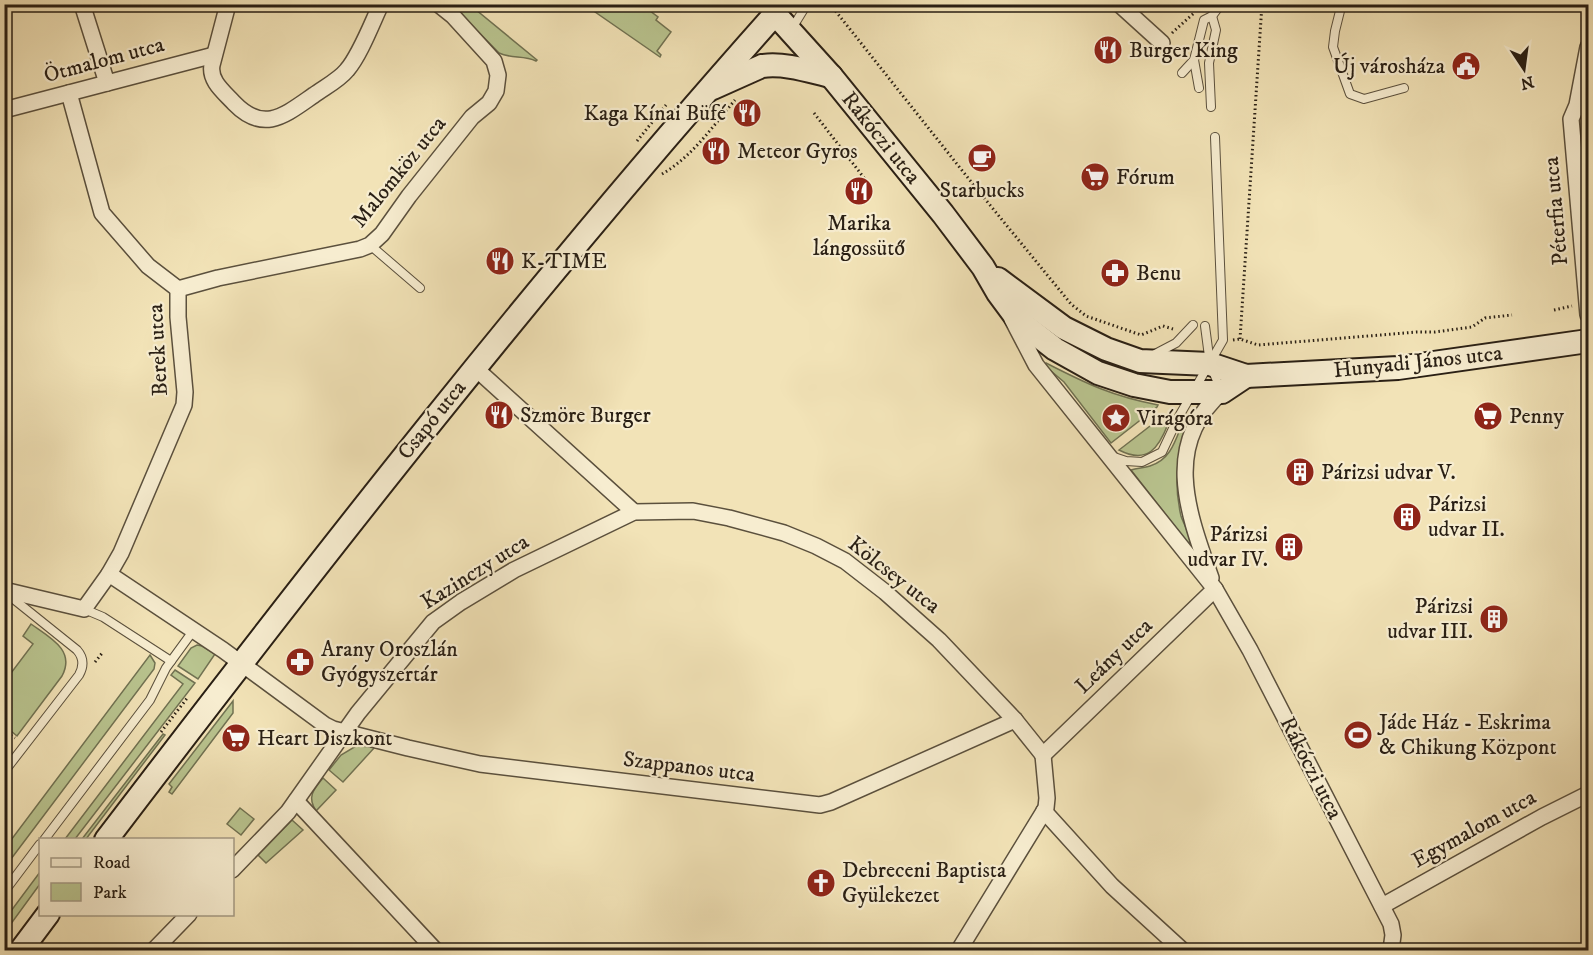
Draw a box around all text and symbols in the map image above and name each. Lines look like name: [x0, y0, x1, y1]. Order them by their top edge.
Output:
street label: Ötmalom utca: [41, 31, 168, 89]
restaurant icon: Burger King: [1092, 34, 1124, 66]
place label: Burger King: [1129, 37, 1238, 64]
north arrow: [1494, 39, 1554, 99]
public building icon: Új városháza: [1450, 50, 1482, 82]
place label: Új városháza: [1333, 52, 1446, 80]
text: N: [1518, 71, 1536, 94]
street label: Rákóczi utca: [835, 86, 927, 190]
restaurant icon: Kaga Kínai Büfé: [731, 97, 763, 129]
place label: Kaga Kínai Büfé: [583, 100, 726, 127]
street label: Malomköz utca: [346, 110, 452, 233]
restaurant icon: Meteor Gyros: [700, 135, 732, 167]
place label: Meteor Gyros: [737, 138, 858, 165]
cafe icon: Starbucks: [966, 142, 998, 174]
street label: Péterfia utca: [1538, 155, 1574, 266]
supermarket icon: Fórum: [1079, 161, 1111, 193]
place label: Fórum: [1116, 164, 1175, 191]
restaurant icon: Marika lángossütő: [843, 175, 875, 207]
place label: Starbucks: [940, 177, 1024, 204]
place label: Marika lángossütő: [813, 210, 905, 262]
restaurant icon: K-TIME: [484, 245, 516, 277]
place label: K-TIME: [521, 248, 607, 275]
pharmacy icon: Benu: [1099, 257, 1131, 289]
place label: Benu: [1136, 260, 1181, 287]
street label: Berek utca: [142, 302, 174, 397]
street label: Hunyadi János utca: [1332, 340, 1504, 384]
street label: Csapó utca: [392, 374, 473, 465]
restaurant icon: Szmöre Burger: [483, 399, 515, 431]
supermarket icon: Penny: [1472, 400, 1504, 432]
place label: Szmöre Burger: [520, 402, 652, 429]
place icon: Virágóra: [1100, 402, 1132, 434]
place label: Penny: [1509, 403, 1564, 430]
place label: Virágóra: [1136, 405, 1213, 432]
building icon: Párizsi udvar V.: [1284, 456, 1316, 488]
place label: Párizsi udvar V.: [1321, 459, 1456, 486]
place label: Párizsi udvar II.: [1428, 491, 1505, 543]
building icon: Párizsi udvar II.: [1391, 501, 1423, 533]
place label: Párizsi udvar IV.: [1187, 521, 1268, 573]
street label: Kazinczy utca: [416, 528, 534, 616]
street label: Kölcsey utca: [842, 531, 946, 620]
building icon: Párizsi udvar IV.: [1273, 531, 1305, 563]
place label: Párizsi udvar III.: [1387, 593, 1473, 645]
building icon: Párizsi udvar III.: [1478, 603, 1510, 635]
street label: Leány utca: [1070, 612, 1159, 700]
place label: Arany Oroszlán Gyógyszertár: [321, 636, 458, 688]
pharmacy icon: Arany Oroszlán Gyógyszertár: [284, 646, 316, 678]
place label: Jáde Ház - Eskrima & Chikung Központ: [1377, 709, 1556, 761]
street label: Rákóczi utca: [1274, 712, 1349, 824]
sports icon: Jáde Ház - Eskrima & Chikung Központ: [1342, 719, 1374, 751]
supermarket icon: Heart Diszkont: [220, 722, 252, 754]
place label: Heart Diszkont: [257, 725, 392, 752]
street label: Szappanos utca: [622, 746, 757, 789]
street label: Egymalom utca: [1407, 783, 1541, 874]
legend: [39, 838, 234, 916]
text: Road: [93, 852, 130, 874]
place label: Debreceni Baptista Gyülekezet: [842, 857, 1007, 909]
church icon: Debreceni Baptista Gyülekezet: [805, 867, 837, 899]
text: Park: [93, 882, 127, 904]

